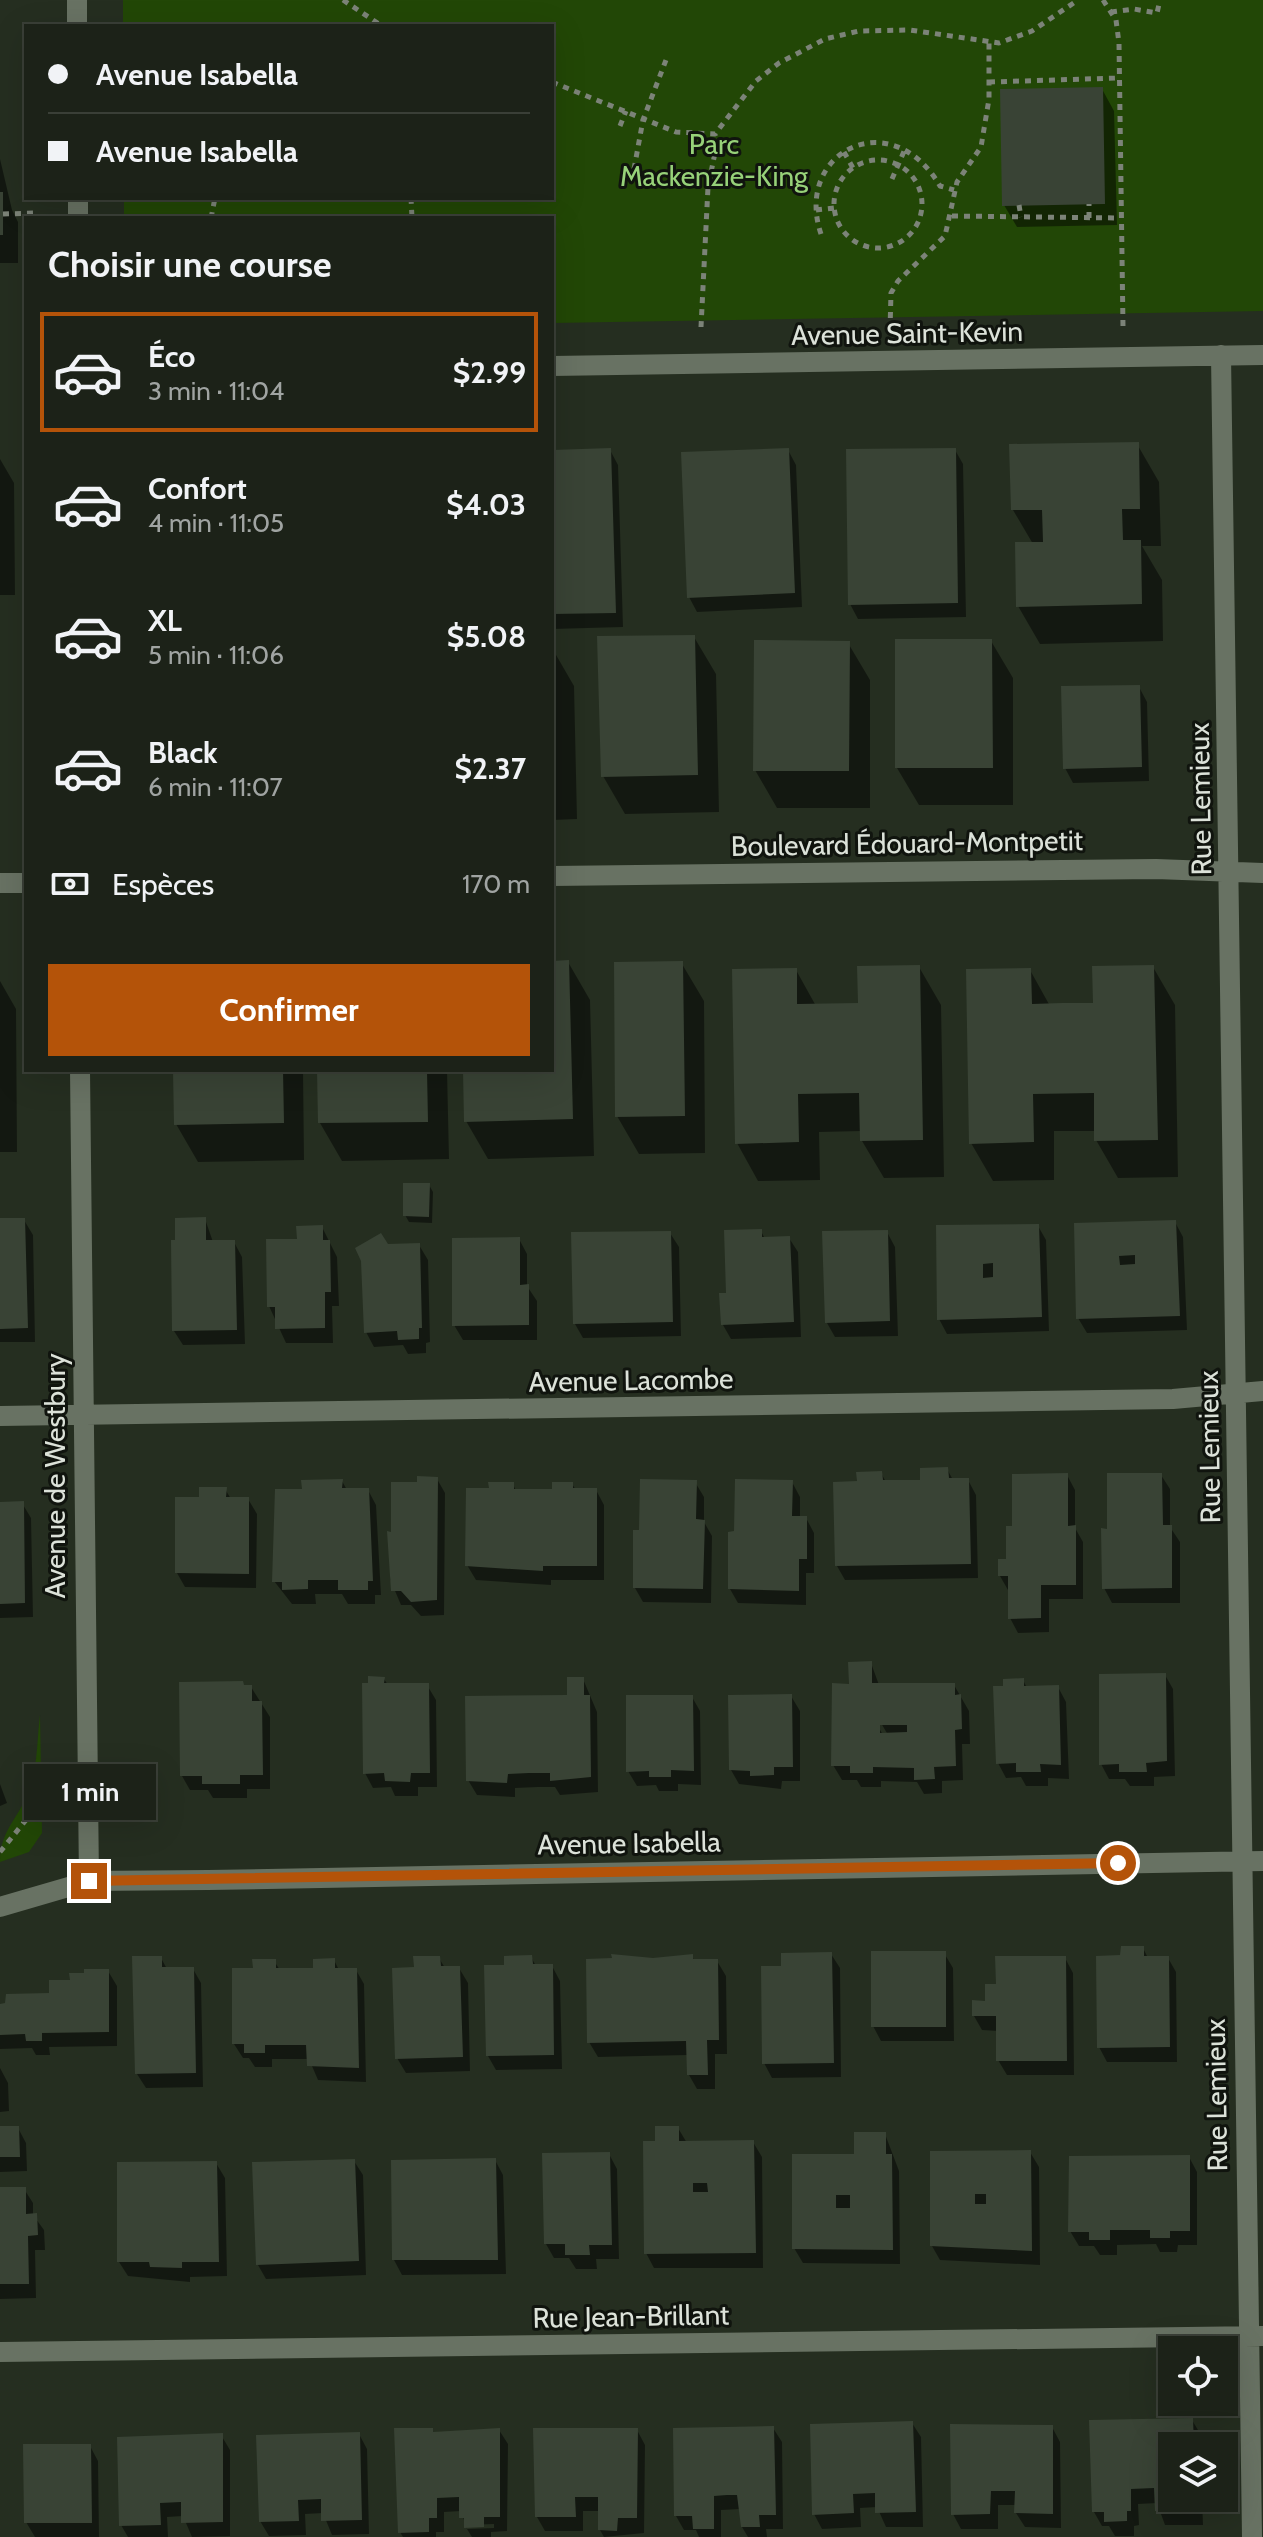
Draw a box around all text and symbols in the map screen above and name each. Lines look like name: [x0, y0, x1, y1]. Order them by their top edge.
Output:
text: Avenue Isabella: [96, 56, 298, 93]
park label: Parc Mackenzie-King: [620, 127, 809, 193]
text: Avenue Isabella: [96, 133, 298, 170]
text: Choisir une course: [48, 242, 331, 286]
street label: Avenue Saint-Kevin: [791, 314, 1023, 352]
icon: car: [52, 336, 124, 408]
text: Éco: [148, 338, 195, 375]
text: $2.99: [453, 354, 526, 391]
text: 3 min · 11:04: [148, 375, 284, 407]
icon: car: [52, 468, 124, 540]
text: Confort: [148, 470, 247, 507]
text: $4.03: [446, 486, 526, 523]
text: 4 min · 11:05: [148, 507, 284, 539]
icon: car: [52, 600, 124, 672]
text: XL: [148, 602, 182, 639]
text: $5.08: [447, 618, 526, 655]
text: 5 min · 11:06: [148, 639, 284, 671]
street label: Rue Lemieux: [1182, 722, 1218, 876]
icon: car: [52, 732, 124, 804]
text: Black: [148, 734, 218, 771]
text: $2.37: [455, 750, 526, 787]
text: 6 min · 11:07: [148, 771, 283, 803]
street label: Boulevard Édouard-Montpetit: [731, 823, 1083, 863]
icon: cash: [48, 862, 92, 906]
text: Espèces: [112, 866, 214, 903]
text: 170 m: [462, 868, 530, 900]
button: Confirmer: [48, 964, 530, 1056]
street label: Avenue de Westbury: [38, 1353, 72, 1599]
street label: Avenue Lacombe: [528, 1361, 734, 1399]
street label: Rue Lemieux: [1191, 1370, 1227, 1524]
callout: 1 min: [23, 1765, 155, 1821]
text: 1 min: [61, 1776, 119, 1808]
street label: Avenue Isabella: [537, 1824, 722, 1862]
route start: [1100, 1845, 1136, 1881]
route end: [71, 1863, 107, 1899]
street label: Rue Lemieux: [1198, 2018, 1234, 2172]
street label: Rue Jean-Brillant: [532, 2297, 730, 2335]
map controls: [1158, 2336, 1238, 2512]
button: locate: [1158, 2336, 1238, 2416]
button: layers: [1158, 2432, 1238, 2512]

